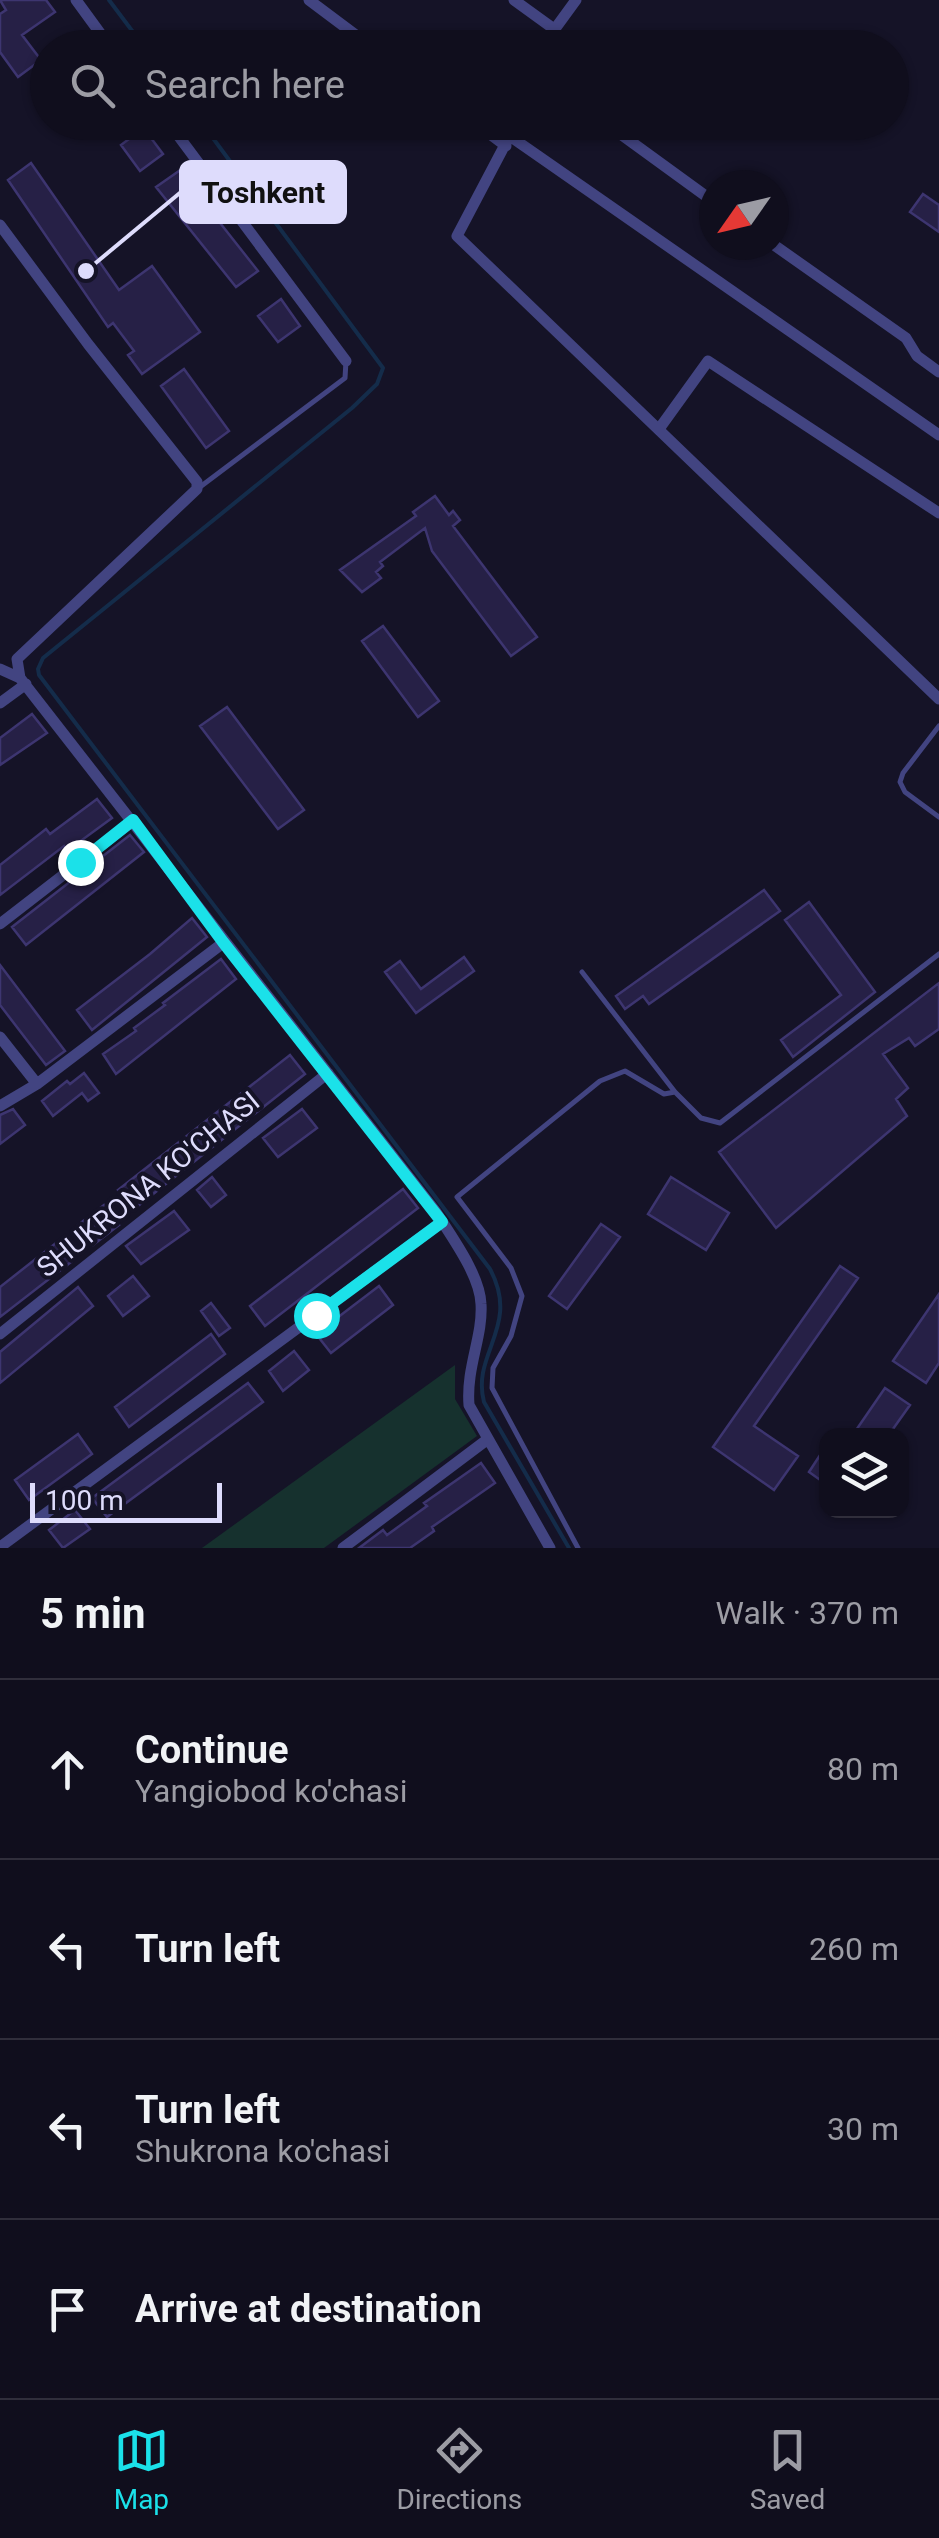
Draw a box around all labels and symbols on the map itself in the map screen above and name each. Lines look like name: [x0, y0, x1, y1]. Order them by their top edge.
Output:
callout: Toshkent: [181, 162, 345, 222]
north arrow: [699, 170, 789, 260]
text: Toshkent: [201, 175, 325, 210]
route end: [58, 840, 104, 886]
street label: SHUKRONA KO'CHASI: [30, 1085, 266, 1284]
route start: [294, 1293, 340, 1339]
scale bar: [30, 1478, 222, 1522]

